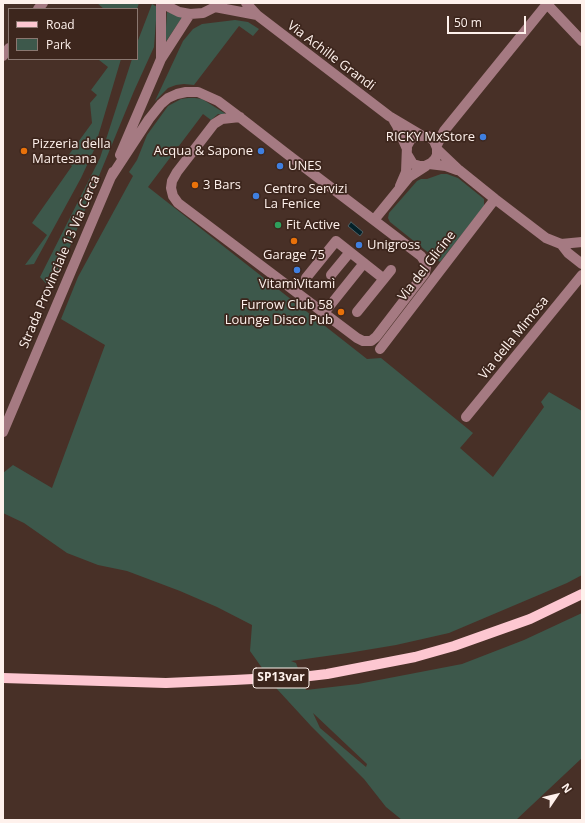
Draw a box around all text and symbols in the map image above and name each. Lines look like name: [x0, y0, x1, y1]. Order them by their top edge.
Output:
legend: [8, 8, 138, 60]
scale bar: [449, 8, 528, 34]
text: 50 m: [454, 14, 482, 31]
text: Road: [46, 16, 75, 33]
street label: Via Achille Grandi: [284, 18, 378, 94]
text: Park: [46, 36, 71, 53]
place label: RICKY MxStore: [386, 129, 475, 145]
marker: RICKY MxStore: [478, 132, 488, 142]
place label: Pizzeria della Martesana: [32, 136, 111, 167]
place label: Acqua & Sapone: [154, 143, 253, 159]
marker: Pizzeria della Martesana: [19, 146, 29, 156]
marker: Acqua & Sapone: [256, 146, 266, 156]
place label: UNES: [288, 158, 322, 174]
marker: UNES: [275, 161, 285, 171]
street label: Strada Provinciale 13 Via Cerca: [16, 173, 104, 351]
place label: 3 Bars: [203, 177, 241, 193]
marker: 3 Bars: [190, 180, 200, 190]
place label: Centro Servizi La Fenice: [264, 181, 347, 212]
marker: Centro Servizi La Fenice: [251, 191, 261, 201]
place label: Fit Active: [286, 217, 340, 233]
marker: Fit Active: [273, 220, 283, 230]
street label: Via del Glicine: [395, 228, 459, 304]
marker: Garage 75: [289, 236, 299, 246]
place label: Unigross: [367, 237, 420, 253]
marker: Unigross: [354, 240, 364, 250]
place label: Garage 75: [263, 247, 325, 263]
marker: VitamìVitamì: [292, 265, 302, 275]
place label: VitamìVitamì: [259, 276, 335, 292]
street label: Via della Mimosa: [476, 293, 552, 383]
place label: Furrow Club 58 Lounge Disco Pub: [225, 297, 333, 328]
marker: Furrow Club 58 Lounge Disco Pub: [336, 307, 346, 317]
road number: SP13var: [253, 668, 309, 688]
north arrow: [537, 775, 577, 815]
text: N: [559, 780, 576, 796]

